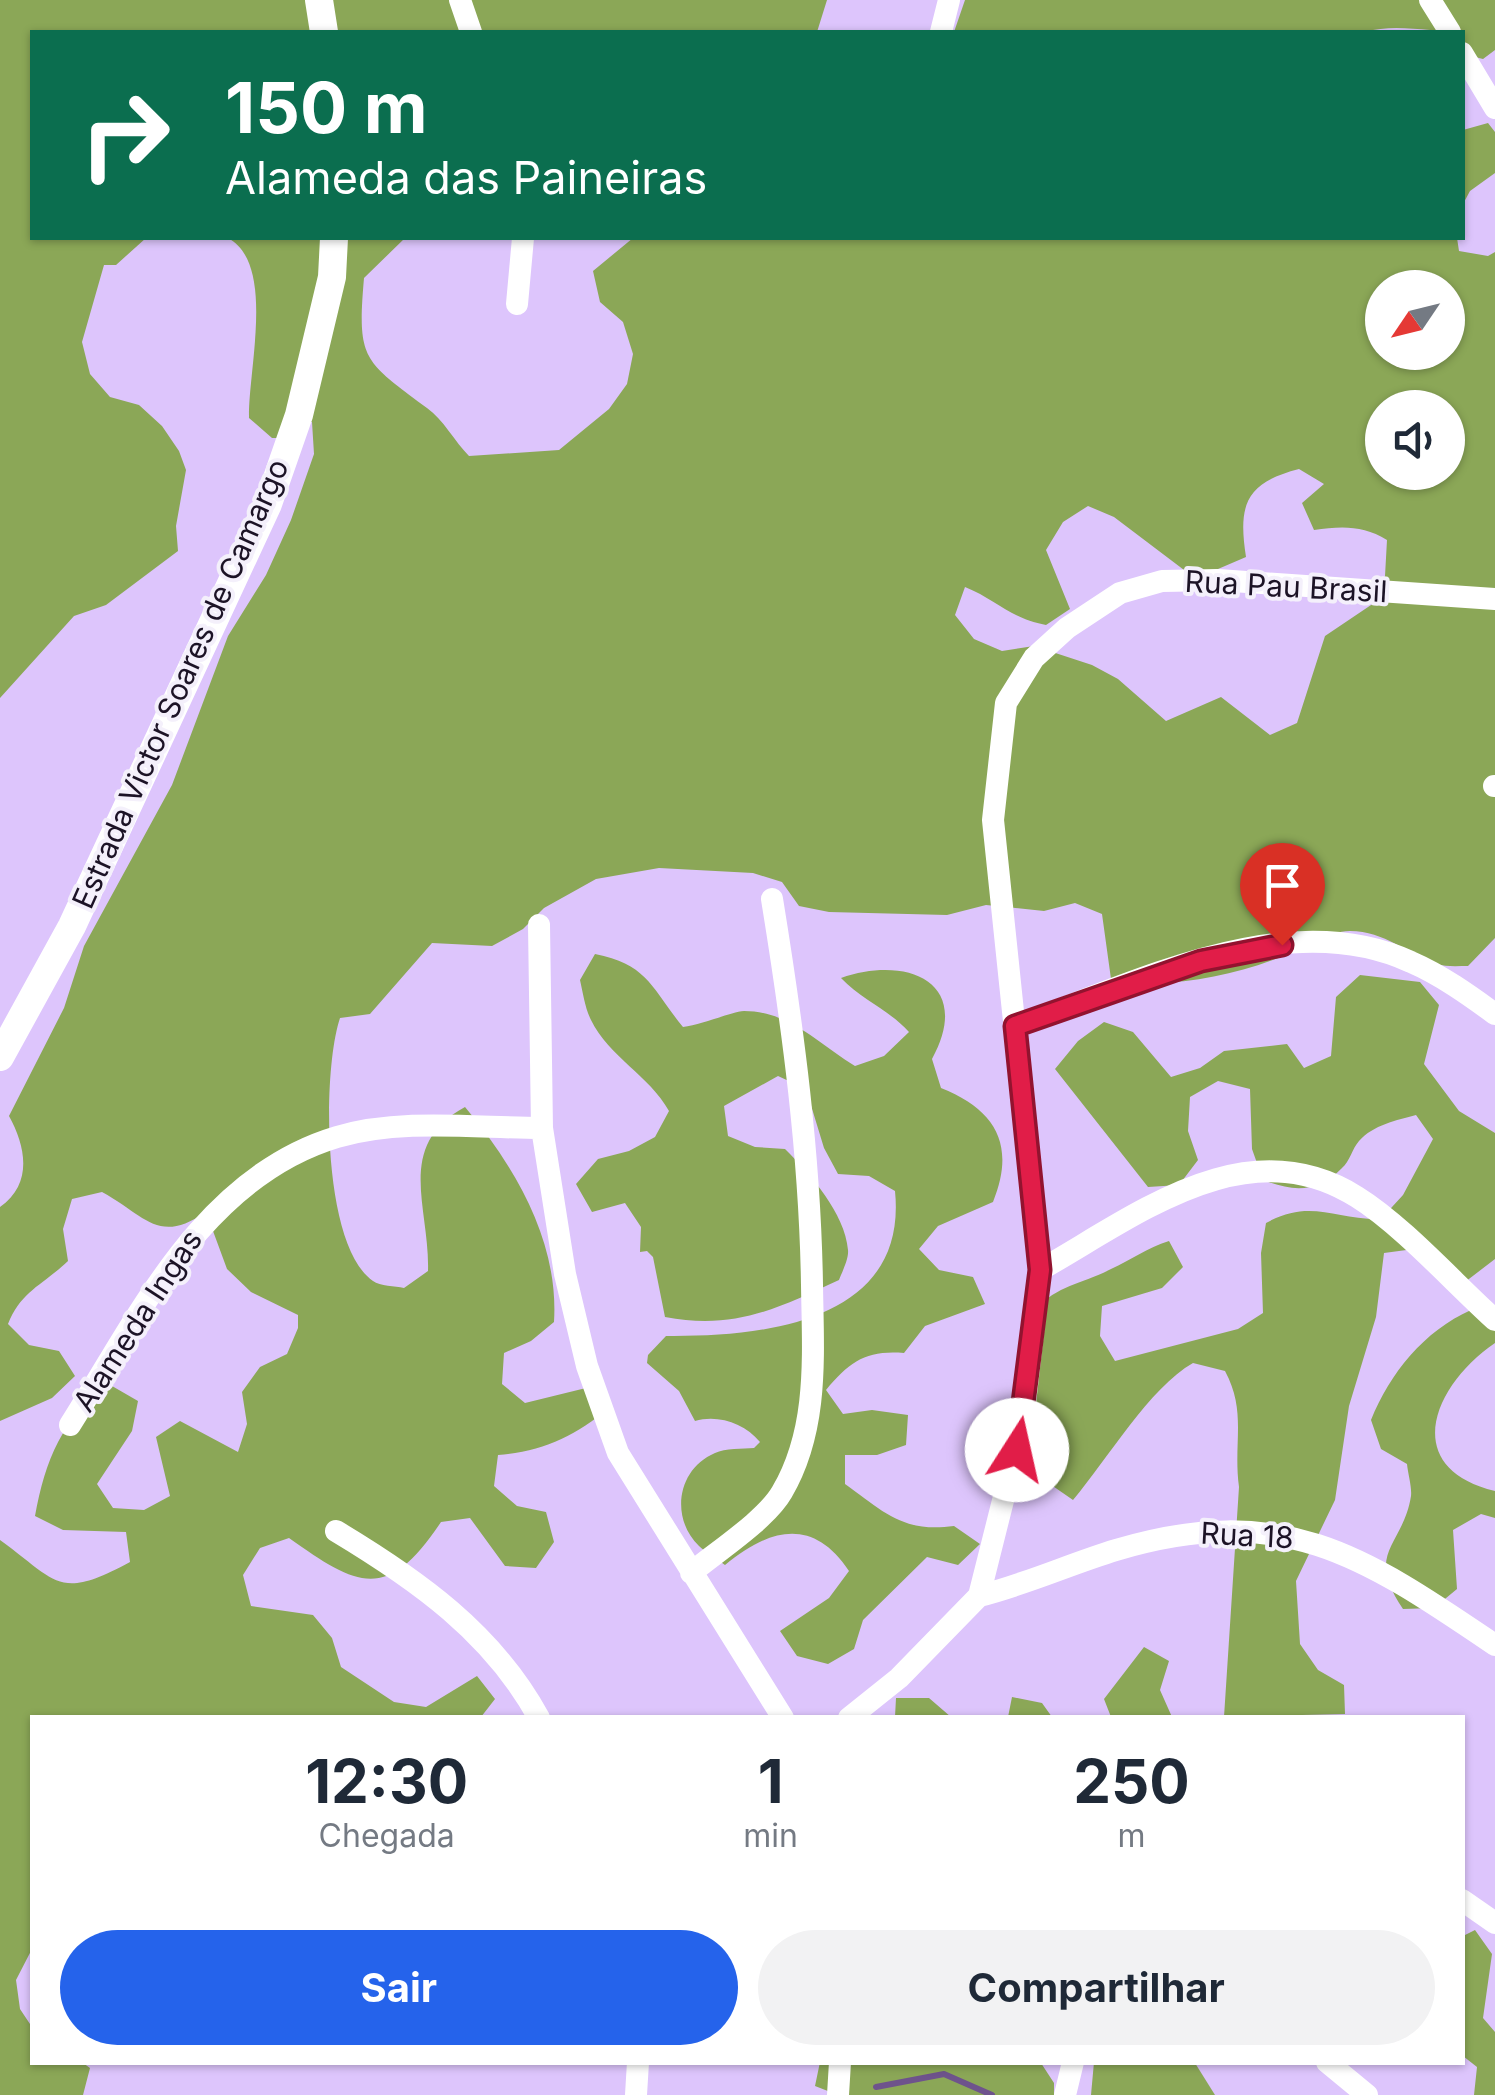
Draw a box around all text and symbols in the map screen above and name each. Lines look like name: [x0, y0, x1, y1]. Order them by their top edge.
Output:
text: 150 m: [225, 65, 428, 150]
icon: right: [60, 70, 190, 200]
text: Alameda das Paineiras: [225, 150, 707, 205]
north arrow: [1365, 270, 1465, 370]
map controls: [1365, 270, 1465, 490]
button: sound: [1365, 390, 1465, 490]
street label: Estrada Victor Soares de Camargo: [64, 453, 296, 914]
street label: Rua Pau Brasil: [1184, 563, 1388, 609]
pin: [1240, 843, 1325, 946]
icon: arrive: [1255, 858, 1310, 913]
street label: Alameda Ingas: [65, 1223, 209, 1418]
position arrow: [965, 1398, 1069, 1502]
street label: Rua 18: [1200, 1515, 1294, 1555]
text: 12:30: [305, 1745, 468, 1817]
text: 1: [758, 1745, 784, 1817]
text: 250: [1073, 1745, 1190, 1817]
text: Chegada: [319, 1816, 455, 1855]
text: min: [743, 1816, 798, 1855]
text: m: [1117, 1816, 1146, 1855]
button: Sair: [60, 1930, 738, 2045]
button: Compartilhar: [758, 1930, 1435, 2045]

